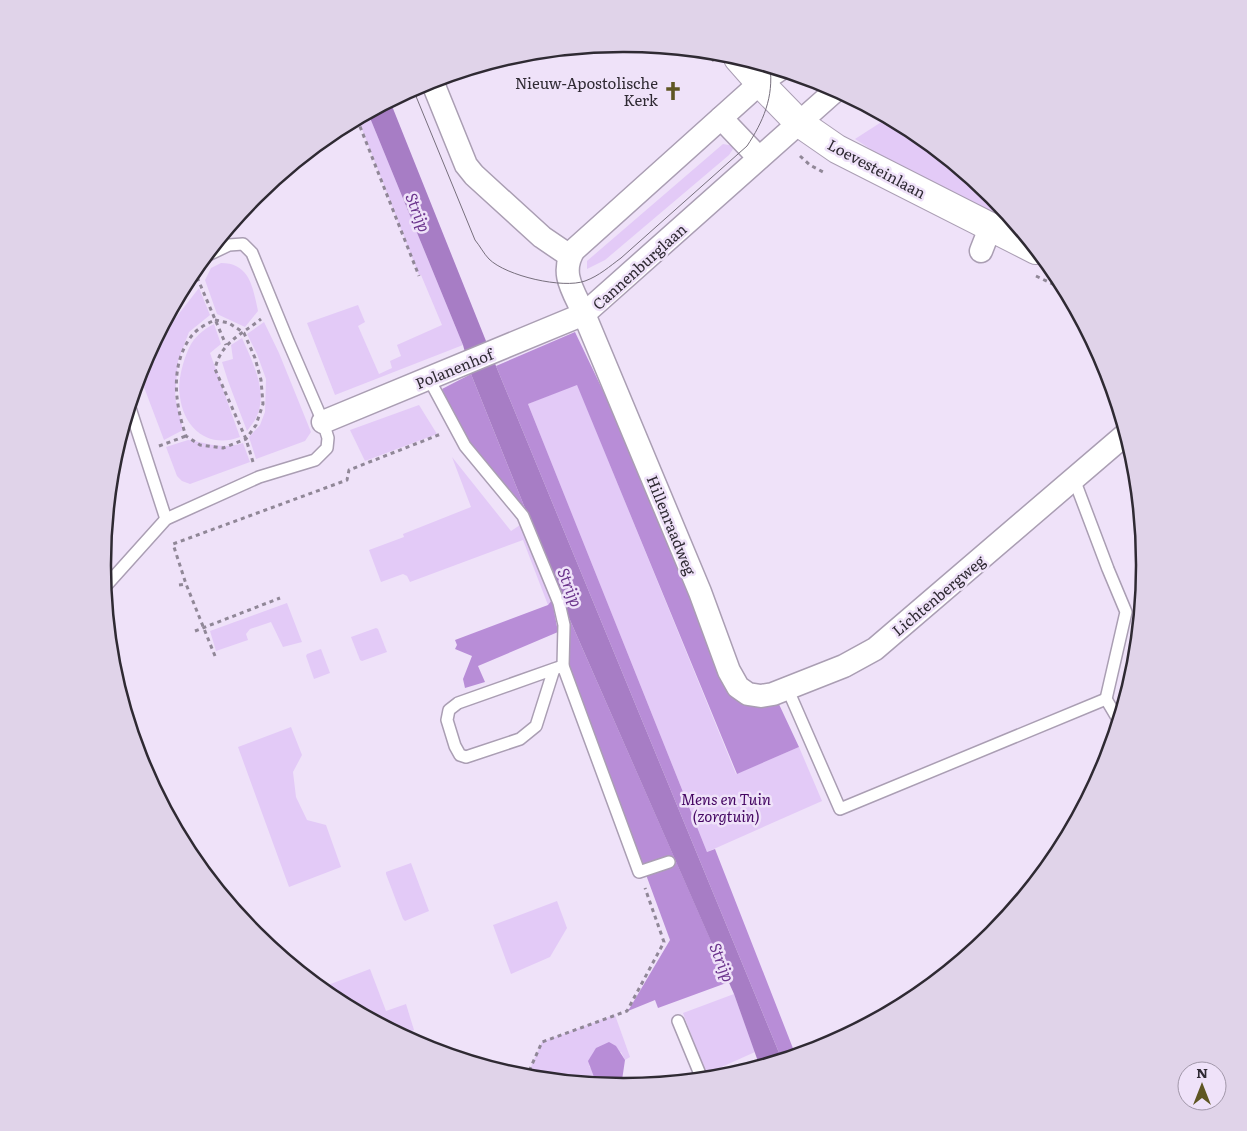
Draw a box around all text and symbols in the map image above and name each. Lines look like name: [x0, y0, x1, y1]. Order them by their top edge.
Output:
place label: Nieuw-Apostolische Kerk: [515, 71, 659, 111]
church icon: Nieuw-Apostolische Kerk: [662, 80, 684, 102]
street label: Loevesteinlaan: [824, 132, 930, 204]
water label: Strijp: [400, 189, 438, 235]
street label: Cannenburglaan: [587, 217, 691, 315]
street label: Polanenhof: [411, 341, 498, 394]
street label: Hillenraadweg: [642, 472, 703, 579]
street label: Lichtenbergweg: [886, 549, 990, 641]
water label: Strijp: [552, 564, 590, 610]
park label: Mens en Tuin (zorgtuin): [681, 787, 771, 827]
water label: Strijp: [704, 939, 742, 985]
north arrow: [1177, 1061, 1227, 1111]
text: N: [1196, 1062, 1208, 1082]

